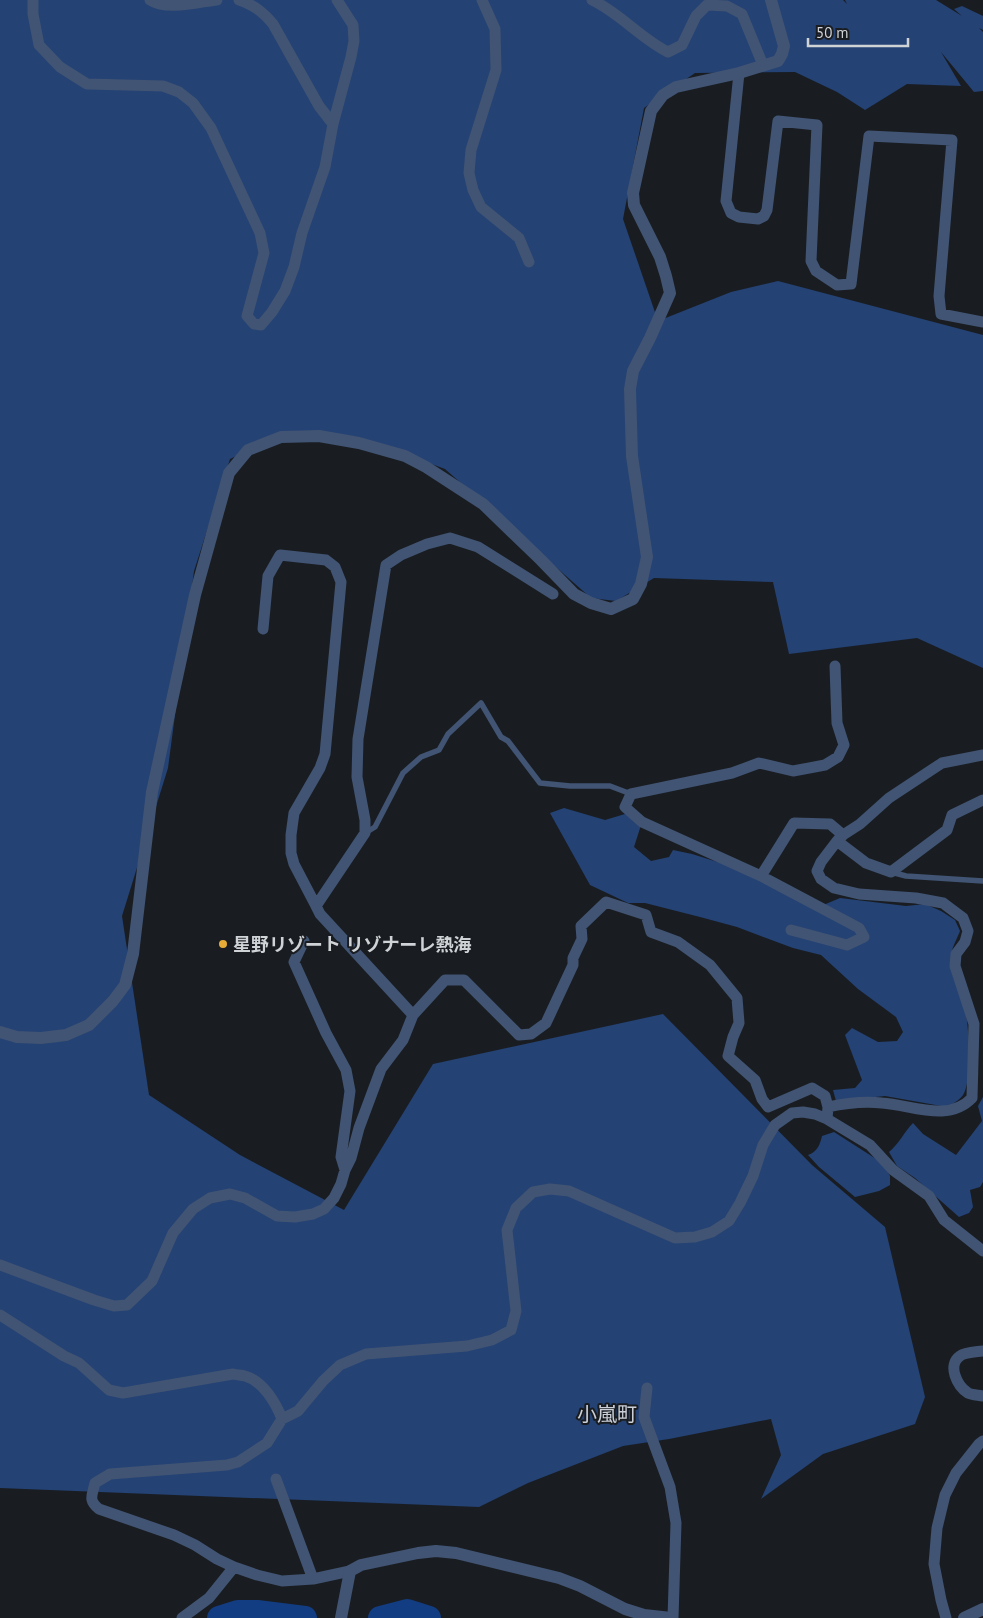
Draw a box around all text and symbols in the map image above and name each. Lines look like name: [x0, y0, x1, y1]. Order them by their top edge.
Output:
scale bar: [808, 15, 908, 47]
text: 50 m: [816, 23, 849, 42]
place label: 星野リゾート リゾナーレ熱海: [233, 933, 472, 956]
marker: 星野リゾート リゾナーレ熱海: [217, 938, 229, 950]
district label: 小嵐町: [577, 1401, 637, 1427]

